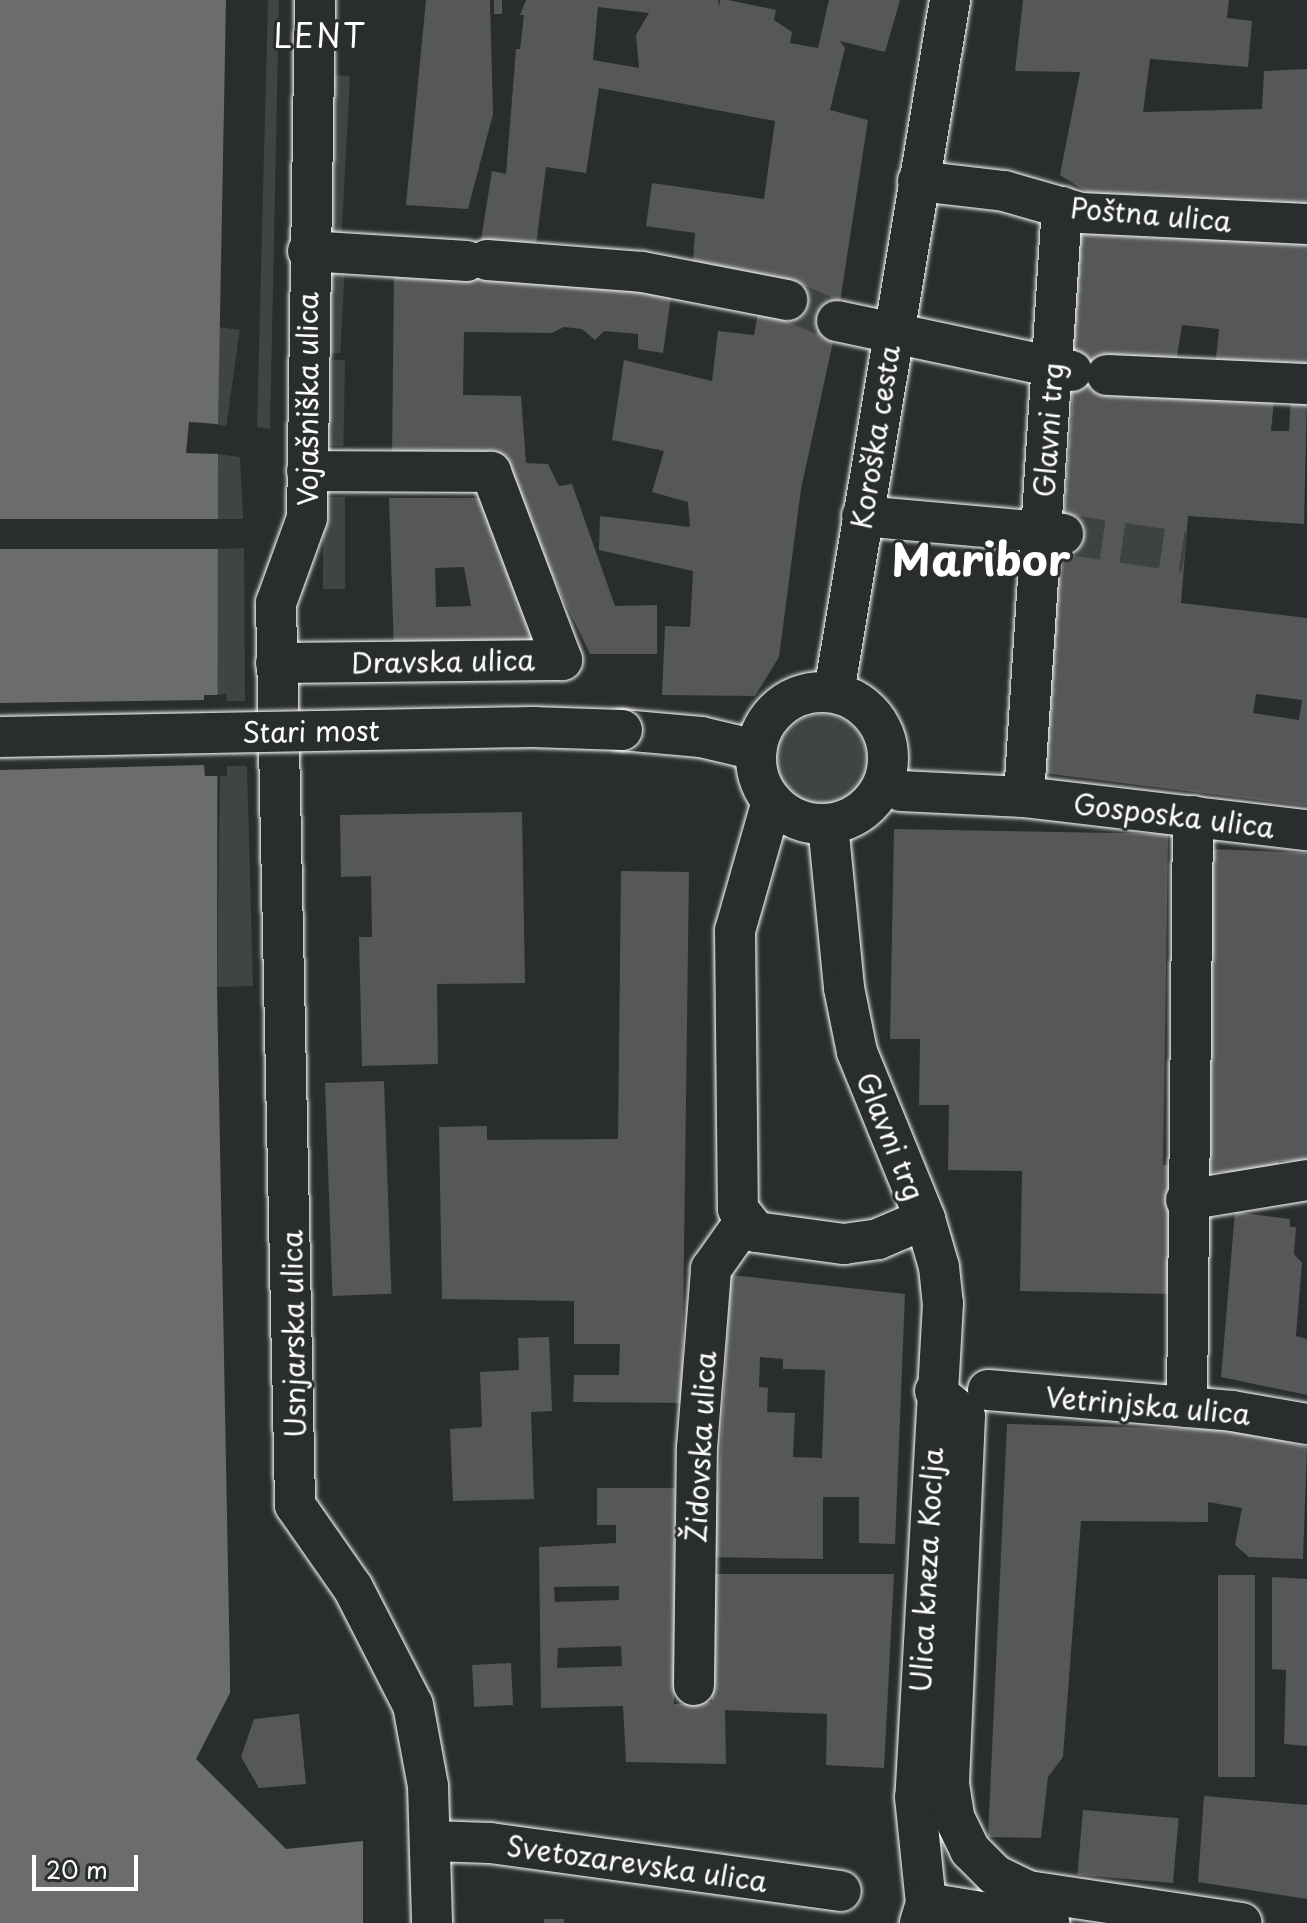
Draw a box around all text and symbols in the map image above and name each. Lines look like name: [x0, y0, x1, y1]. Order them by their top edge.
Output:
district label: LENT: [274, 16, 366, 54]
street label: Poštna ulica: [1068, 190, 1234, 238]
street label: Vojašniška ulica: [290, 291, 324, 507]
street label: Koroška cesta: [844, 342, 906, 532]
street label: Glavni trg: [1027, 361, 1069, 499]
district label: Maribor: [892, 532, 1070, 584]
street label: Dravska ulica: [350, 643, 536, 679]
street label: Stari most: [241, 713, 381, 749]
street label: Gosposka ulica: [1071, 786, 1277, 844]
street label: Glavni trg: [850, 1067, 932, 1205]
street label: Usnjarska ulica: [274, 1229, 312, 1439]
street label: Židovska ulica: [678, 1350, 722, 1544]
street label: Vetrinjska ulica: [1043, 1379, 1253, 1431]
street label: Ulica kneza Koclja: [903, 1446, 949, 1694]
street label: Svetozarevska ulica: [504, 1828, 770, 1898]
scale bar: [36, 1839, 142, 1889]
text: 20 m: [46, 1851, 108, 1887]

